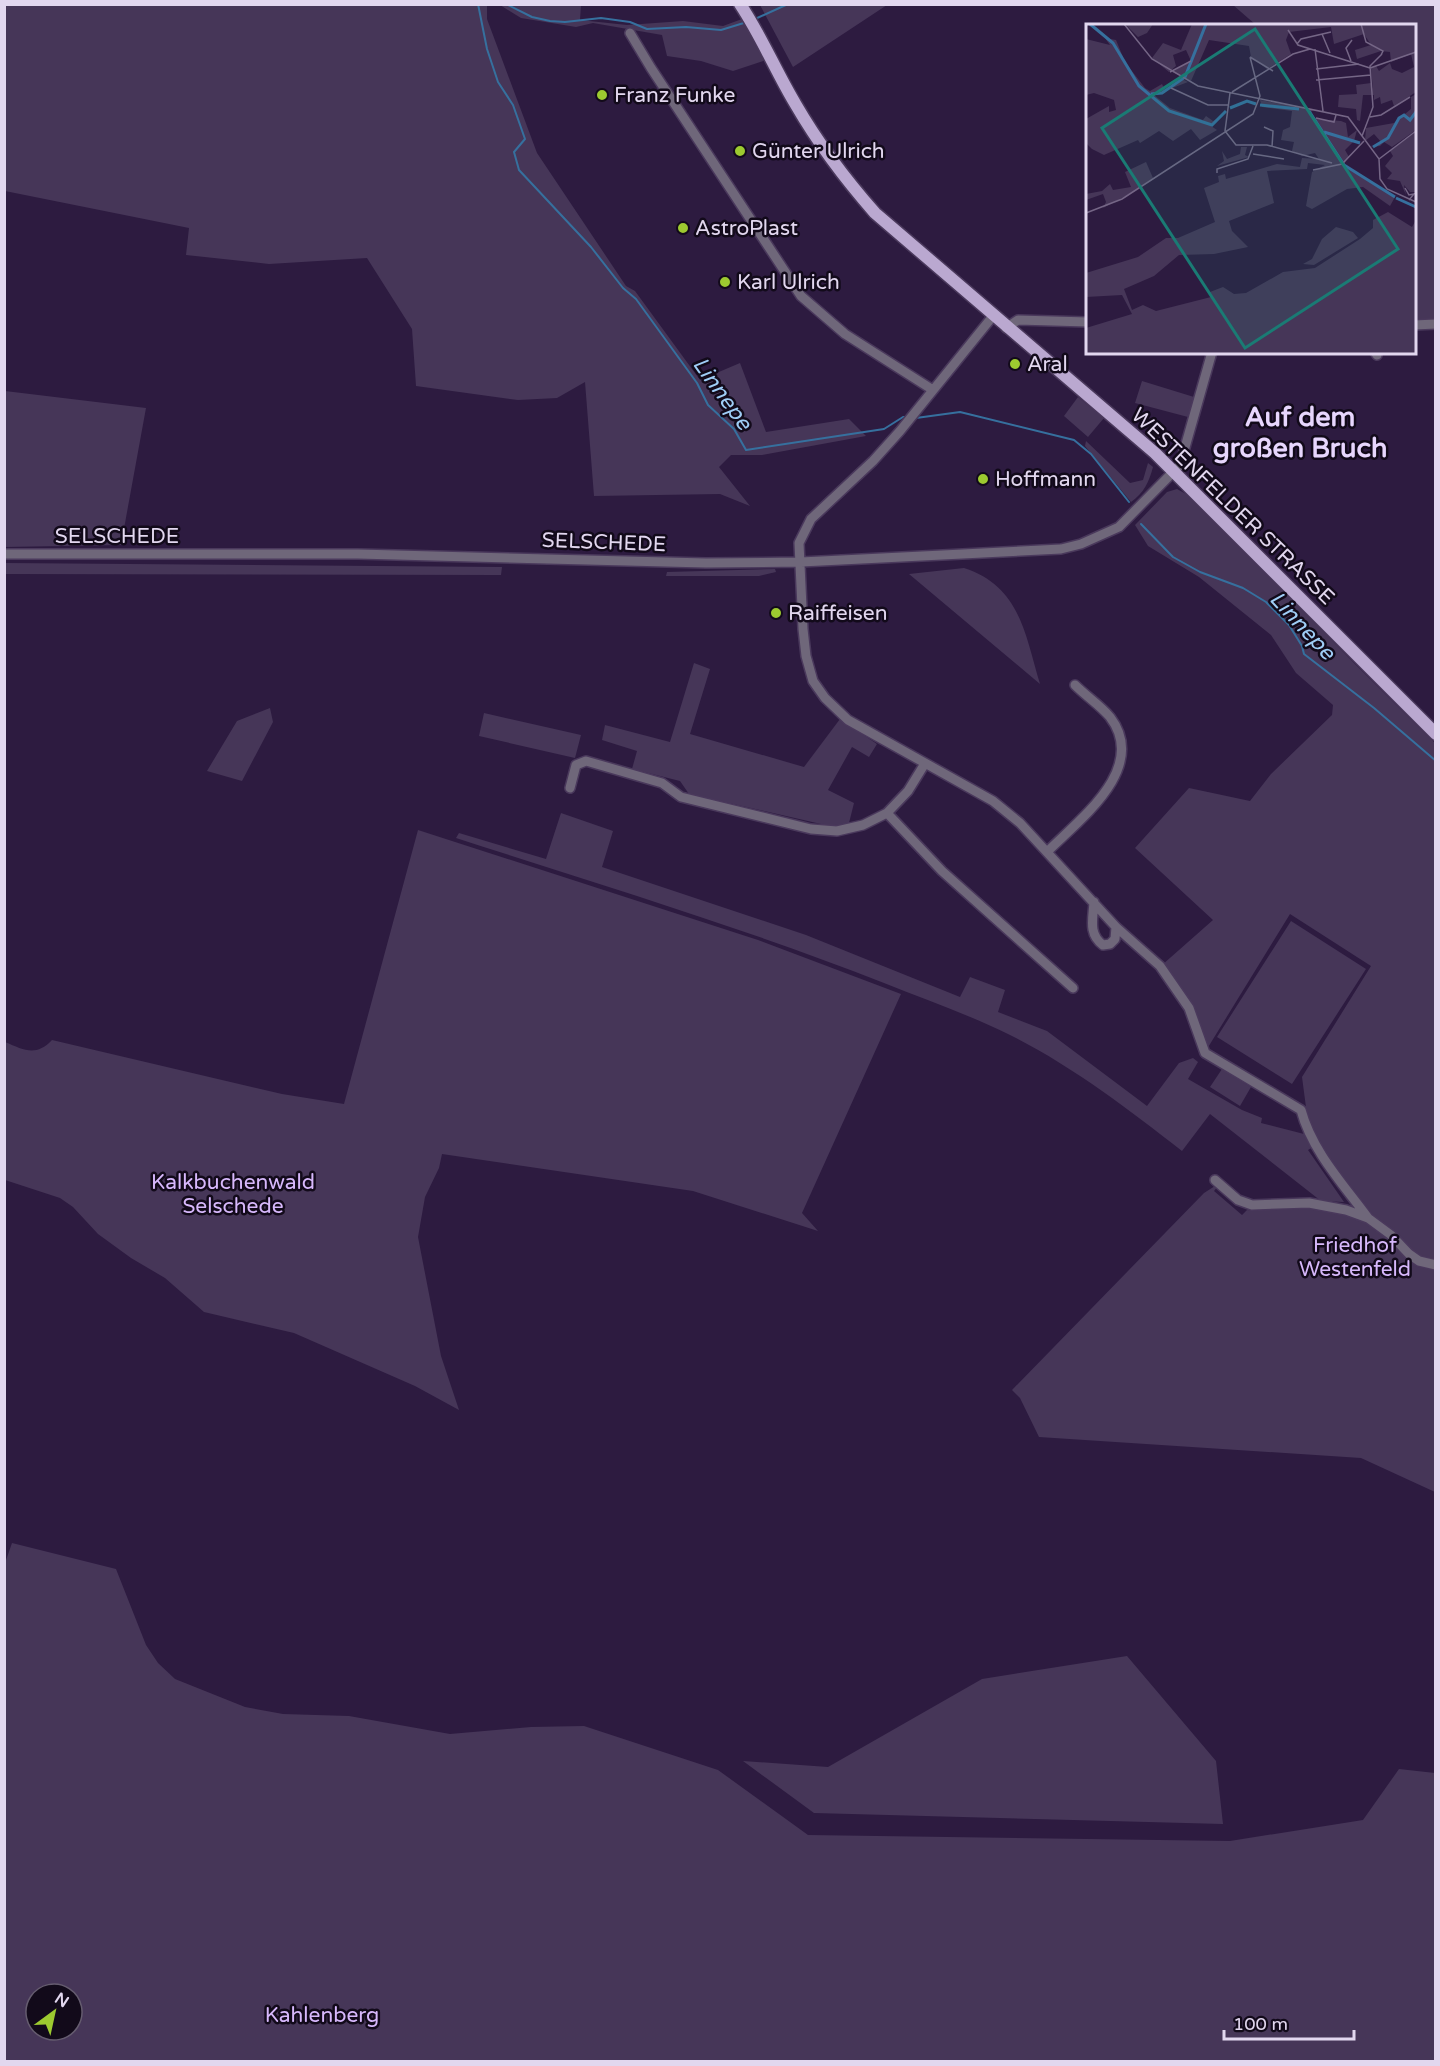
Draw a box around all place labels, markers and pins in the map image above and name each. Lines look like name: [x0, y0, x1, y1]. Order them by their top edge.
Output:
place label: Franz Funke: [614, 83, 736, 108]
marker: Franz Funke: [595, 88, 609, 102]
place label: Günter Ulrich: [752, 139, 885, 164]
marker: Günter Ulrich: [733, 144, 747, 158]
place label: AstroPlast: [695, 216, 798, 241]
marker: AstroPlast: [676, 221, 690, 235]
place label: Karl Ulrich: [737, 270, 840, 295]
marker: Karl Ulrich: [718, 275, 732, 289]
place label: Aral: [1027, 352, 1068, 377]
marker: Aral: [1008, 357, 1022, 371]
place label: Hoffmann: [995, 467, 1096, 492]
marker: Hoffmann: [976, 472, 990, 486]
place label: Raiffeisen: [788, 601, 888, 626]
marker: Raiffeisen: [769, 606, 783, 620]

